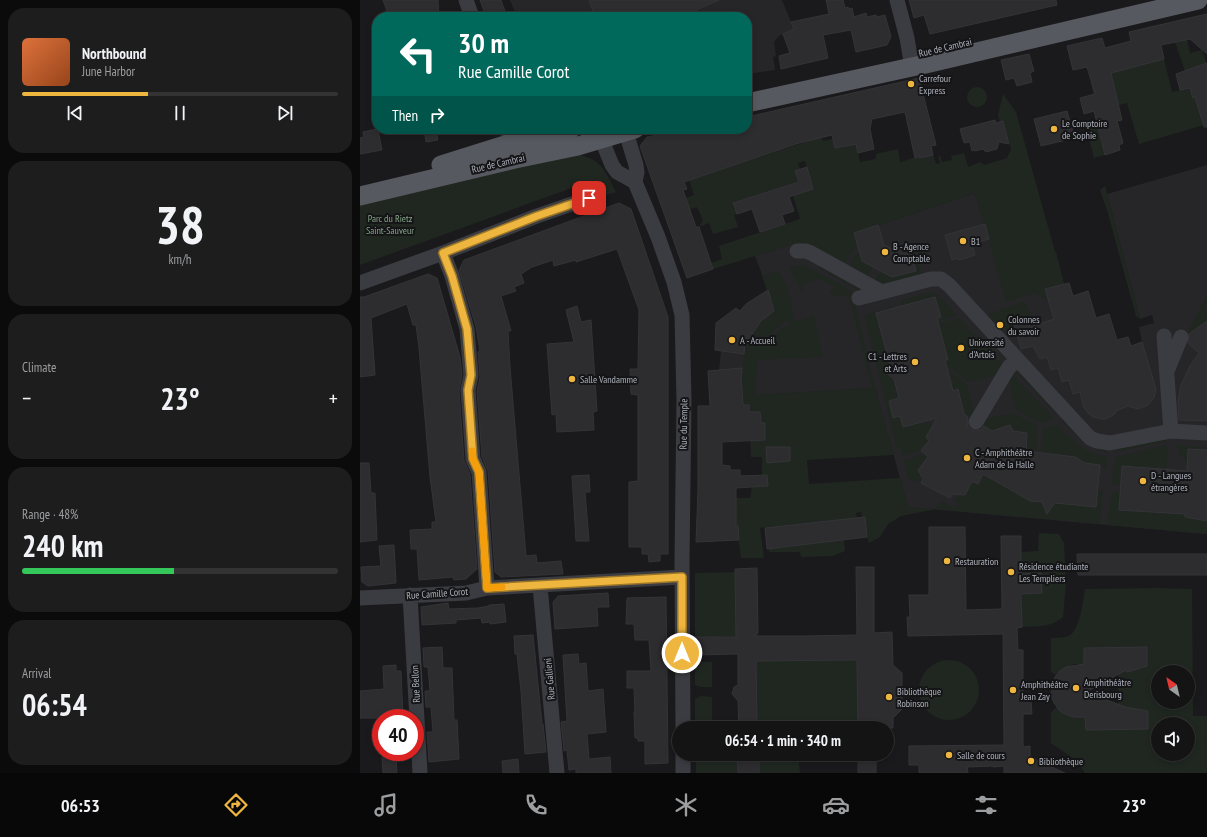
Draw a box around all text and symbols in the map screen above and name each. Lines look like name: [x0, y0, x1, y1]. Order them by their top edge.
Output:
text: 30 m: [458, 24, 509, 61]
icon: left: [392, 28, 444, 80]
street label: Rue de Cambrai: [917, 35, 973, 60]
text: Northbound: [82, 44, 146, 63]
text: Rue Camille Corot: [458, 60, 569, 83]
text: June Harbor: [82, 63, 135, 80]
place label: Carrefour Express: [919, 72, 951, 97]
marker: Carrefour Express: [906, 79, 916, 89]
icon: previous: [64, 102, 86, 124]
icon: pause: [169, 102, 191, 124]
icon: next: [274, 102, 296, 124]
icon: right: [426, 104, 448, 126]
text: Then: [392, 106, 418, 125]
place label: Le Comptoire de Sophie: [1062, 117, 1107, 142]
marker: Le Comptoire de Sophie: [1049, 124, 1059, 134]
street label: Rue de Cambrai: [470, 151, 526, 176]
pin: [572, 181, 606, 215]
icon: arrive: [578, 187, 600, 209]
text: 38: [155, 191, 205, 258]
park label: Parc du Rietz Saint-Sauveur: [366, 212, 414, 237]
place label: B1: [971, 235, 980, 248]
marker: B1: [958, 236, 968, 246]
place label: B - Agence Comptable: [893, 240, 930, 265]
marker: B - Agence Comptable: [880, 247, 890, 257]
text: km/h: [168, 251, 192, 268]
place label: Colonnes du savoir: [1008, 313, 1040, 338]
marker: Colonnes du savoir: [995, 320, 1005, 330]
place label: A - Accueil: [740, 334, 776, 347]
marker: A - Accueil: [727, 335, 737, 345]
place label: Université d'Artois: [969, 336, 1004, 361]
marker: Université d'Artois: [956, 343, 966, 353]
place label: C1 - Lettres et Arts: [868, 350, 908, 375]
marker: C1 - Lettres et Arts: [910, 357, 920, 367]
text: Climate: [22, 359, 56, 376]
place label: Salle Vandamme: [580, 373, 637, 386]
marker: Salle Vandamme: [567, 374, 577, 384]
text: 23°: [160, 379, 200, 418]
text: −: [22, 384, 31, 412]
text: +: [329, 384, 338, 412]
street label: Rue du Temple: [677, 398, 690, 450]
place label: C - Amphithéâtre Adam de la Halle: [975, 446, 1034, 471]
marker: C - Amphithéâtre Adam de la Halle: [962, 453, 972, 463]
place label: D - Langues étrangères: [1151, 469, 1192, 494]
marker: D - Langues étrangères: [1138, 476, 1148, 486]
text: Range · 48%: [22, 506, 78, 523]
text: 240 km: [22, 526, 103, 565]
place label: Restauration: [955, 555, 998, 568]
marker: Restauration: [942, 556, 952, 566]
place label: Résidence étudiante Les Templiers: [1019, 560, 1089, 585]
marker: Résidence étudiante Les Templiers: [1006, 567, 1016, 577]
street label: Rue Camille Corot: [406, 585, 469, 602]
position arrow: [661, 632, 703, 674]
street label: Rue Gallieni: [541, 658, 558, 700]
text: Arrival: [22, 665, 51, 682]
street label: Rue Bellon: [408, 665, 423, 703]
north arrow: [1151, 665, 1195, 709]
map controls: [1151, 665, 1195, 761]
place label: Amphithéâtre Derisbourg: [1084, 676, 1131, 701]
place label: Amphithéâtre Jean Zay: [1020, 678, 1068, 703]
marker: Amphithéâtre Derisbourg: [1071, 683, 1081, 693]
text: 06:54: [22, 685, 87, 724]
place label: Bibliothèque Robinson: [897, 685, 941, 710]
marker: Amphithéâtre Jean Zay: [1008, 685, 1018, 695]
marker: Bibliothèque Robinson: [884, 692, 894, 702]
speed limit sign: 40: [372, 709, 424, 761]
button: sound: [1151, 717, 1195, 761]
text: 06:54 · 1 min · 340 m: [725, 731, 841, 750]
place label: Salle de cours: [957, 749, 1006, 762]
marker: Salle de cours: [944, 750, 954, 760]
place label: Bibliothèque: [1039, 755, 1083, 768]
marker: Bibliothèque: [1026, 756, 1036, 766]
icon: directions: [222, 791, 250, 819]
icon: music: [372, 791, 400, 819]
icon: phone: [522, 791, 550, 819]
icon: climate: [672, 791, 700, 819]
icon: car: [822, 791, 850, 819]
icon: filters: [972, 791, 1000, 819]
text: 06:53: [61, 794, 100, 817]
text: 23°: [1122, 794, 1146, 817]

